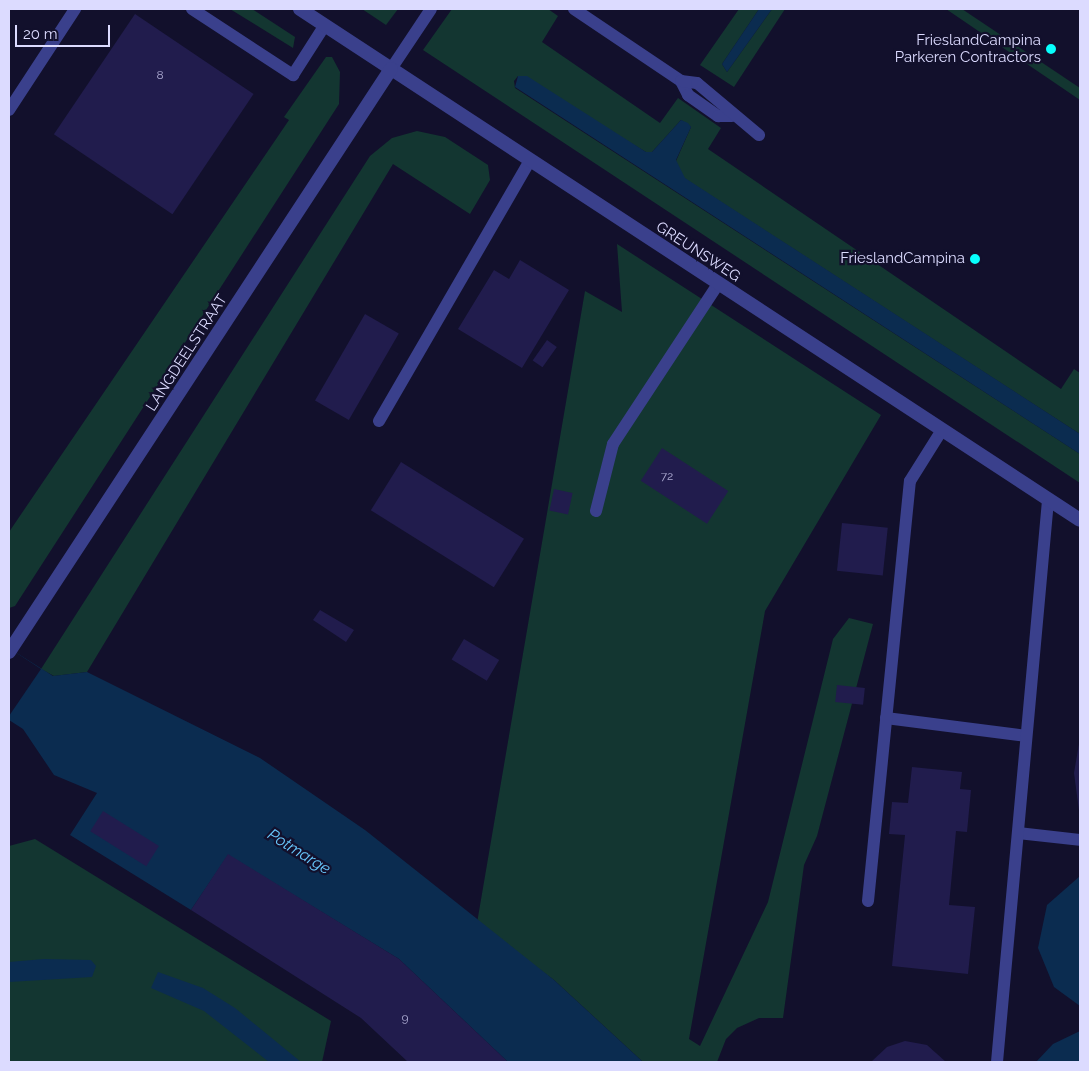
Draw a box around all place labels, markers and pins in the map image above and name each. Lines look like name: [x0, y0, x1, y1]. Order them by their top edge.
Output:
place label: FrieslandCampina Parkeren Contractors: [895, 31, 1041, 66]
marker: FrieslandCampina Parkeren Contractors: [1045, 43, 1057, 55]
place label: FrieslandCampina: [840, 250, 965, 268]
marker: FrieslandCampina: [969, 253, 981, 265]

